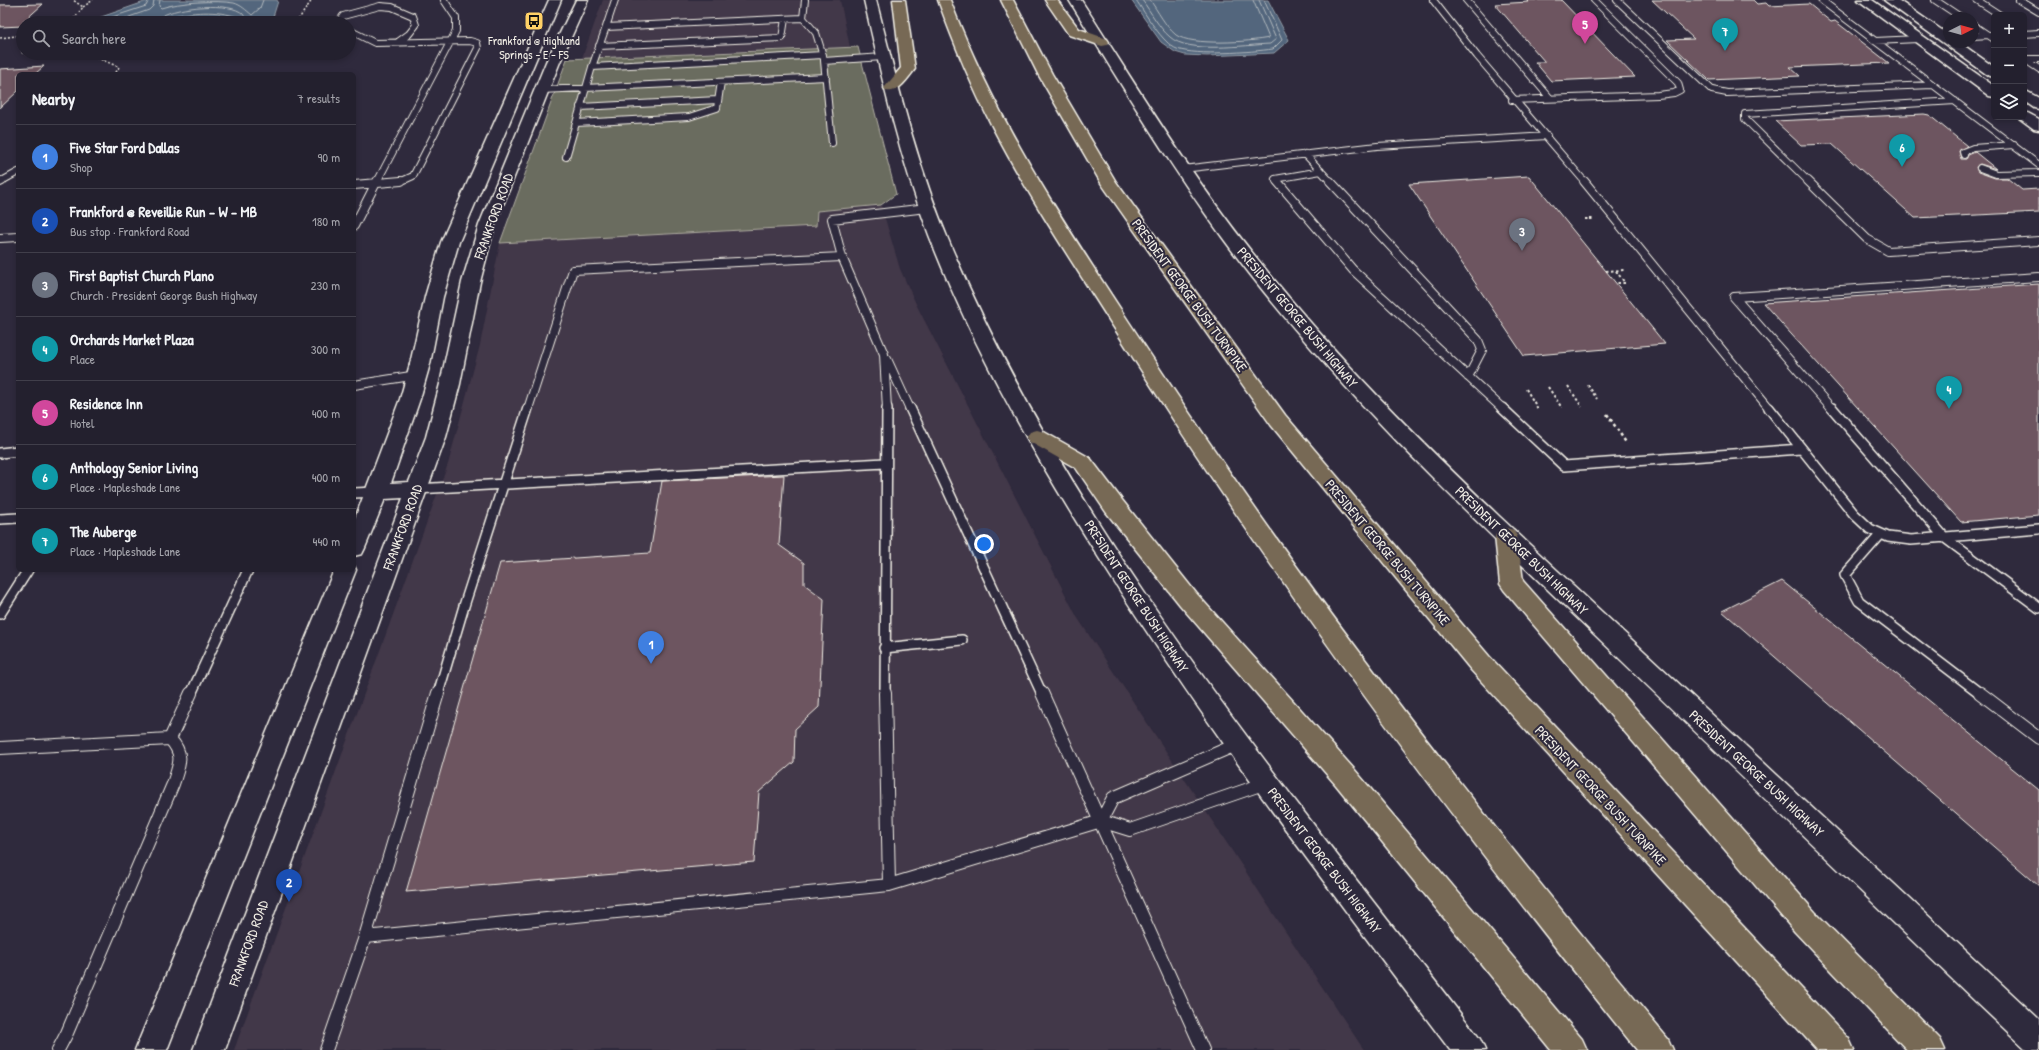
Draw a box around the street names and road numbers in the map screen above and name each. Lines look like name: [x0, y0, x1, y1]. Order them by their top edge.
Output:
street label: FRANKFORD ROAD: [468, 170, 517, 263]
street label: PRESIDENT GEORGE BUSH TURNPIKE: [1128, 215, 1252, 375]
street label: PRESIDENT GEORGE BUSH HIGHWAY: [1234, 243, 1363, 392]
street label: PRESIDENT GEORGE BUSH TURNPIKE: [1321, 475, 1455, 629]
street label: FRANKFORD ROAD: [377, 481, 426, 574]
street label: PRESIDENT GEORGE BUSH HIGHWAY: [1451, 481, 1593, 619]
street label: PRESIDENT GEORGE BUSH HIGHWAY: [1081, 516, 1194, 676]
street label: PRESIDENT GEORGE BUSH HIGHWAY: [1685, 705, 1829, 841]
street label: PRESIDENT GEORGE BUSH TURNPIKE: [1531, 721, 1671, 869]
street label: PRESIDENT GEORGE BUSH HIGHWAY: [1264, 783, 1387, 937]
street label: FRANKFORD ROAD: [223, 897, 272, 990]

